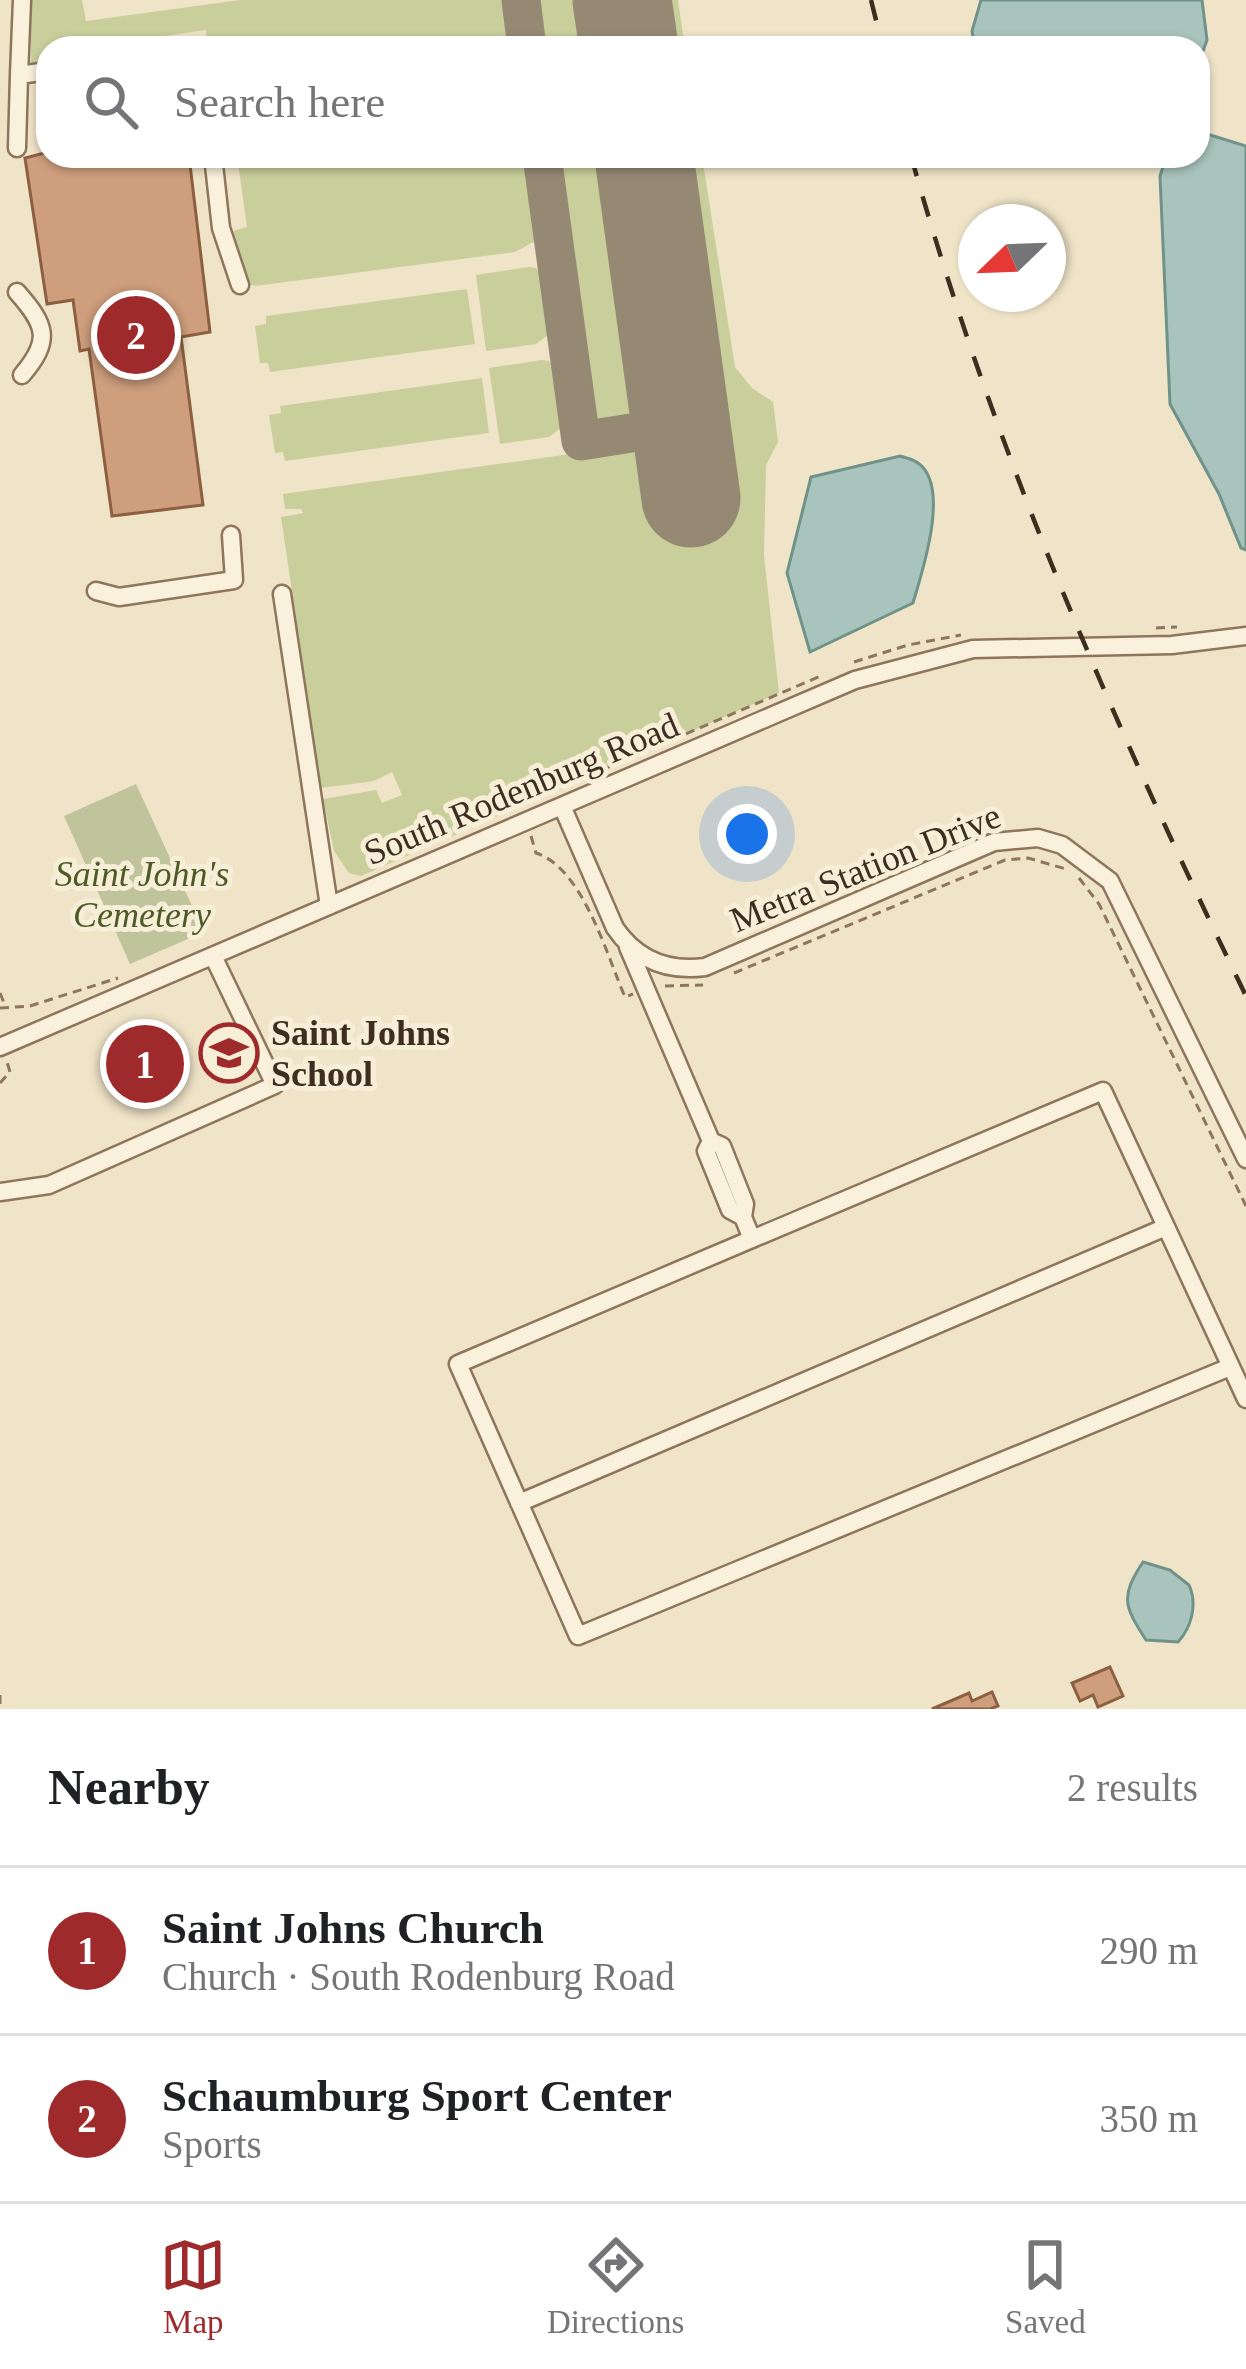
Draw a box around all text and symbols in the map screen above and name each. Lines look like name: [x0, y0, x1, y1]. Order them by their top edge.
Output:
search box: [36, 36, 1210, 168]
icon: search: [78, 69, 144, 135]
text: Search here: [174, 77, 385, 127]
north arrow: [958, 204, 1066, 312]
pin: 2: [97, 290, 175, 380]
street label: South Rodenburg Road: [358, 705, 684, 873]
street label: Metra Station Drive: [724, 795, 1006, 940]
your location: [717, 804, 777, 864]
park label: Saint John's Cemetery: [55, 854, 229, 935]
place label: Saint Johns School: [271, 1013, 450, 1094]
pin: 1: [106, 1019, 184, 1109]
school or university icon: Saint Johns School: [198, 1022, 260, 1084]
text: Nearby: [48, 1759, 209, 1815]
text: 2 results: [1067, 1766, 1198, 1809]
text: Saint Johns Church: [162, 1903, 544, 1953]
text: 1: [77, 1929, 97, 1972]
text: 290 m: [1099, 1929, 1198, 1972]
text: Church · South Rodenburg Road: [162, 1955, 675, 1998]
text: Schaumburg Sport Center: [162, 2071, 672, 2121]
text: 2: [77, 2097, 97, 2140]
text: 350 m: [1099, 2097, 1198, 2140]
text: Sports: [162, 2123, 262, 2166]
tab: Map: [160, 2232, 226, 2341]
tab: Directions: [547, 2232, 684, 2341]
tab: Saved: [1005, 2232, 1086, 2341]

